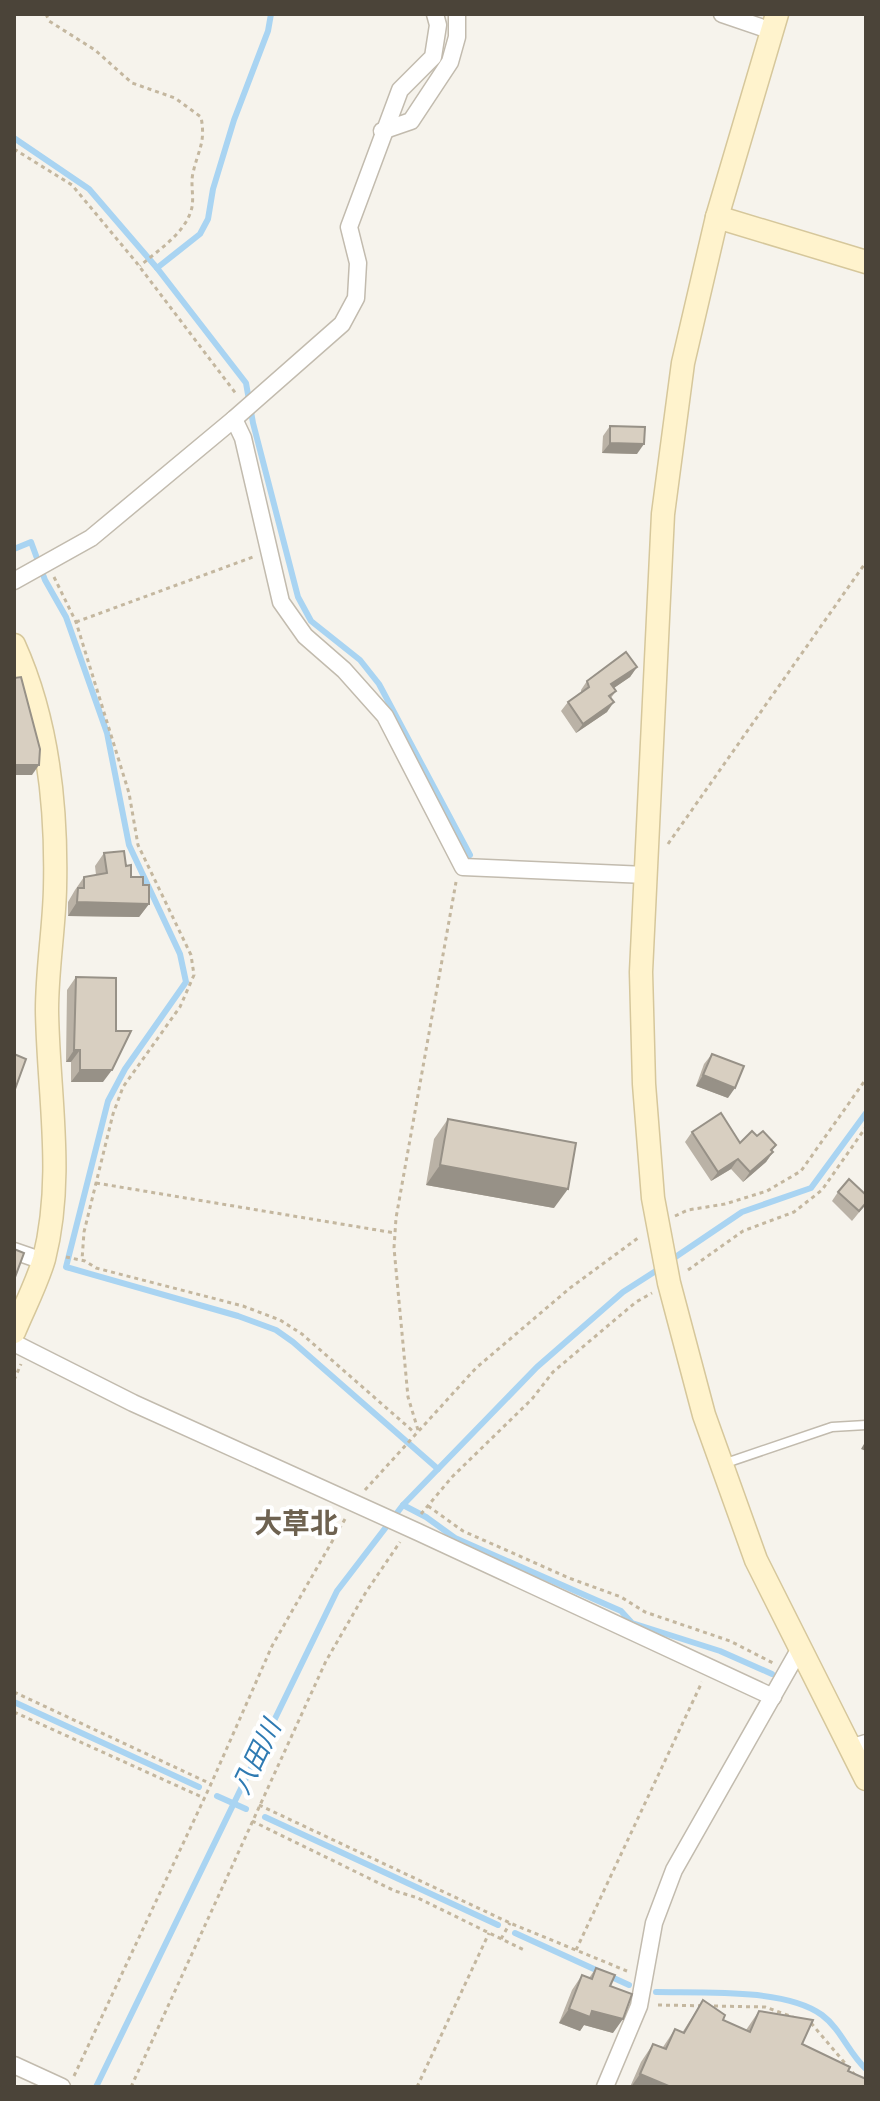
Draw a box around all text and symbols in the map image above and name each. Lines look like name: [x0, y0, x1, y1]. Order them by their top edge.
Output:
district label: 大草北: [254, 1506, 338, 1539]
water label: 八田川: [225, 1712, 288, 1799]

